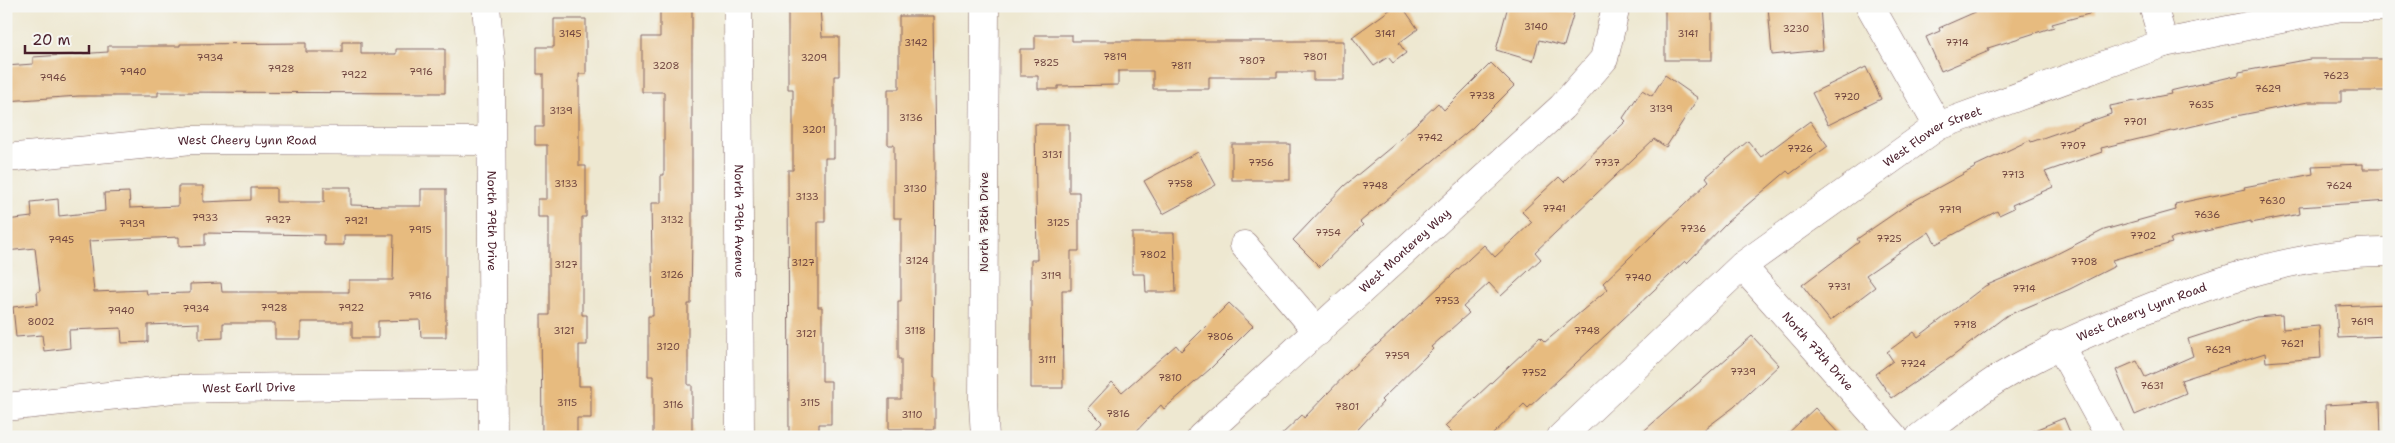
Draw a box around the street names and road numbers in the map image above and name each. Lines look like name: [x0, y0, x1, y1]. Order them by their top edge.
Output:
street label: West Flower Street: [1880, 103, 1984, 171]
street label: West Cheery Lynn Road: [177, 132, 317, 149]
street label: North 79th Avenue: [731, 164, 747, 278]
street label: North 79th Drive: [484, 170, 500, 271]
street label: North 78th Drive: [976, 172, 992, 272]
street label: West Monterey Way: [1356, 205, 1454, 297]
street label: West Cheery Lynn Road: [2074, 279, 2209, 345]
street label: North 77th Drive: [1778, 308, 1857, 394]
street label: West Earll Drive: [202, 379, 296, 397]

